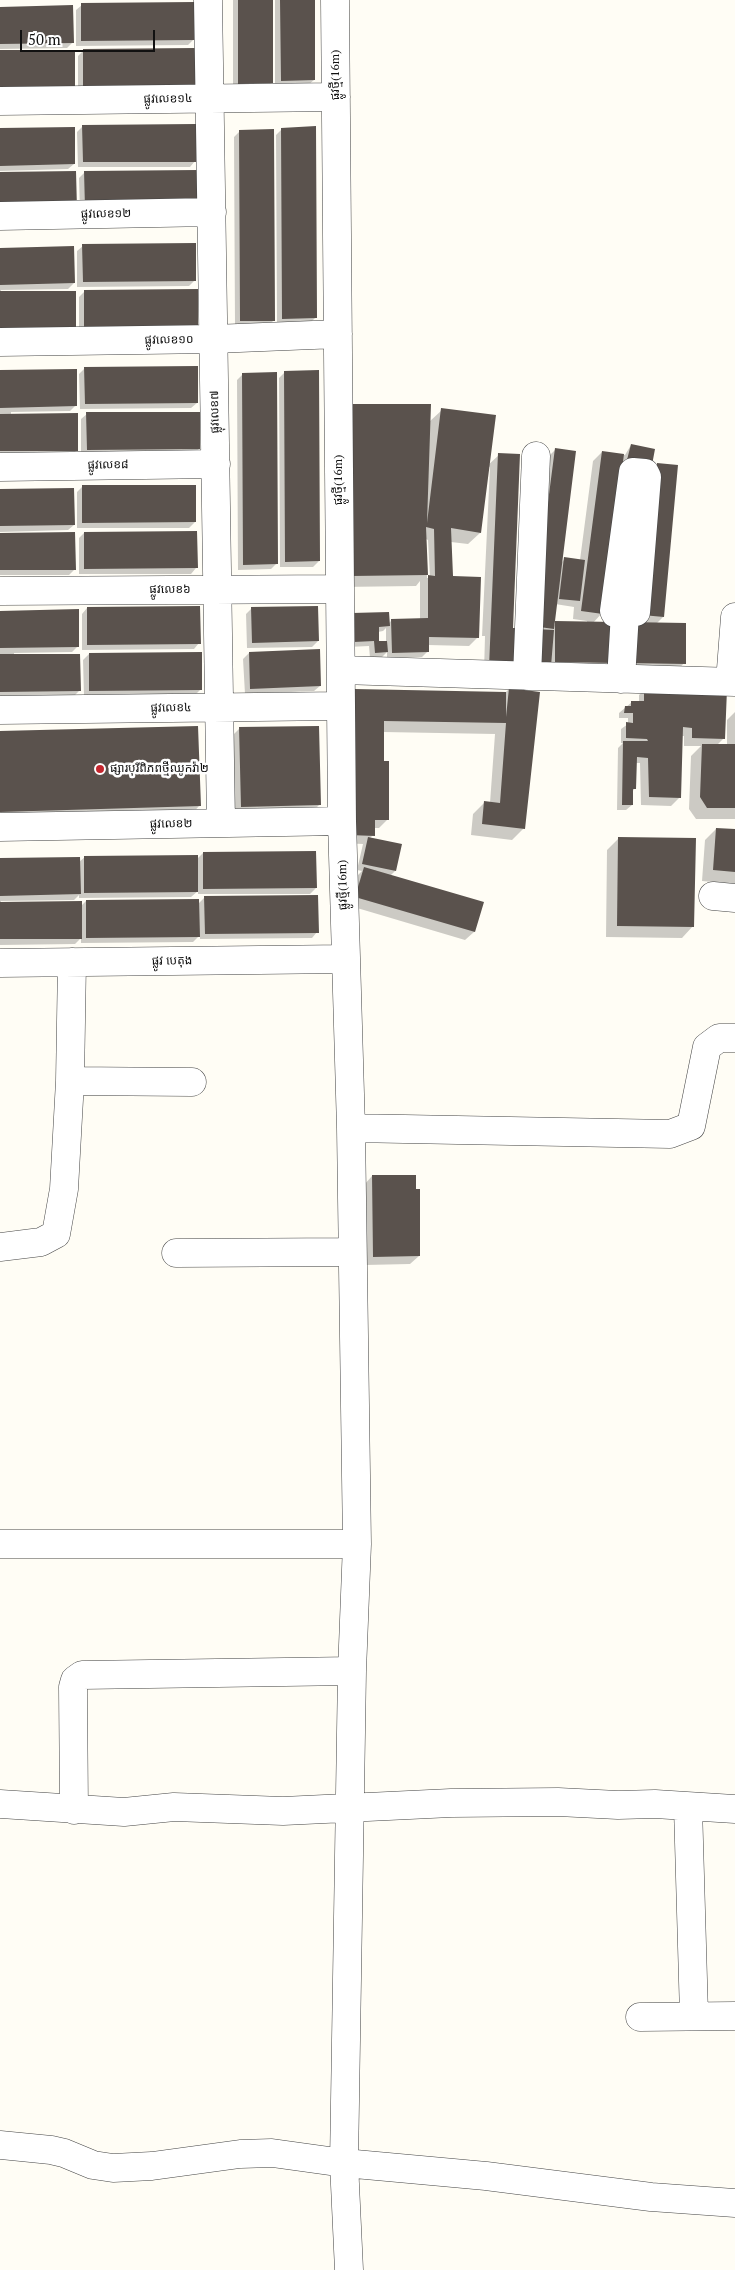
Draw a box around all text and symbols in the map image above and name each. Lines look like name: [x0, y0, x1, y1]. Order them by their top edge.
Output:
scale bar: [22, 20, 158, 52]
text: 50 m: [28, 29, 61, 49]
street label: ផ្លូវថ្មី(16m): [329, 50, 343, 100]
street label: ផ្លូវលេខ១៤: [143, 91, 193, 107]
street label: ផ្លូវលេខ១២: [81, 206, 131, 222]
street label: ផ្លូវលេខ១០: [144, 332, 194, 348]
street label: ផ្លុវលេខ៧: [207, 390, 223, 434]
street label: ផ្លូវថ្មី(16m): [332, 455, 346, 505]
street label: ផ្លូវលេខ៨: [87, 457, 129, 473]
street label: ផ្លូវលេខ៦: [149, 583, 191, 597]
street label: ផ្លូវលេខ៤: [150, 700, 192, 716]
place label: ផ្សារបុរីពិភពថ្មីឈូកវ៉ា២: [110, 762, 209, 776]
marker: ផ្សារបុរីពិភពថ្មីឈូកវ៉ា២: [94, 763, 106, 775]
street label: ផ្លូវលេខ២: [149, 816, 193, 832]
street label: ផ្លូវថ្មី(16m): [335, 860, 351, 910]
street label: ផ្លូវ បេតុង: [151, 953, 193, 969]

